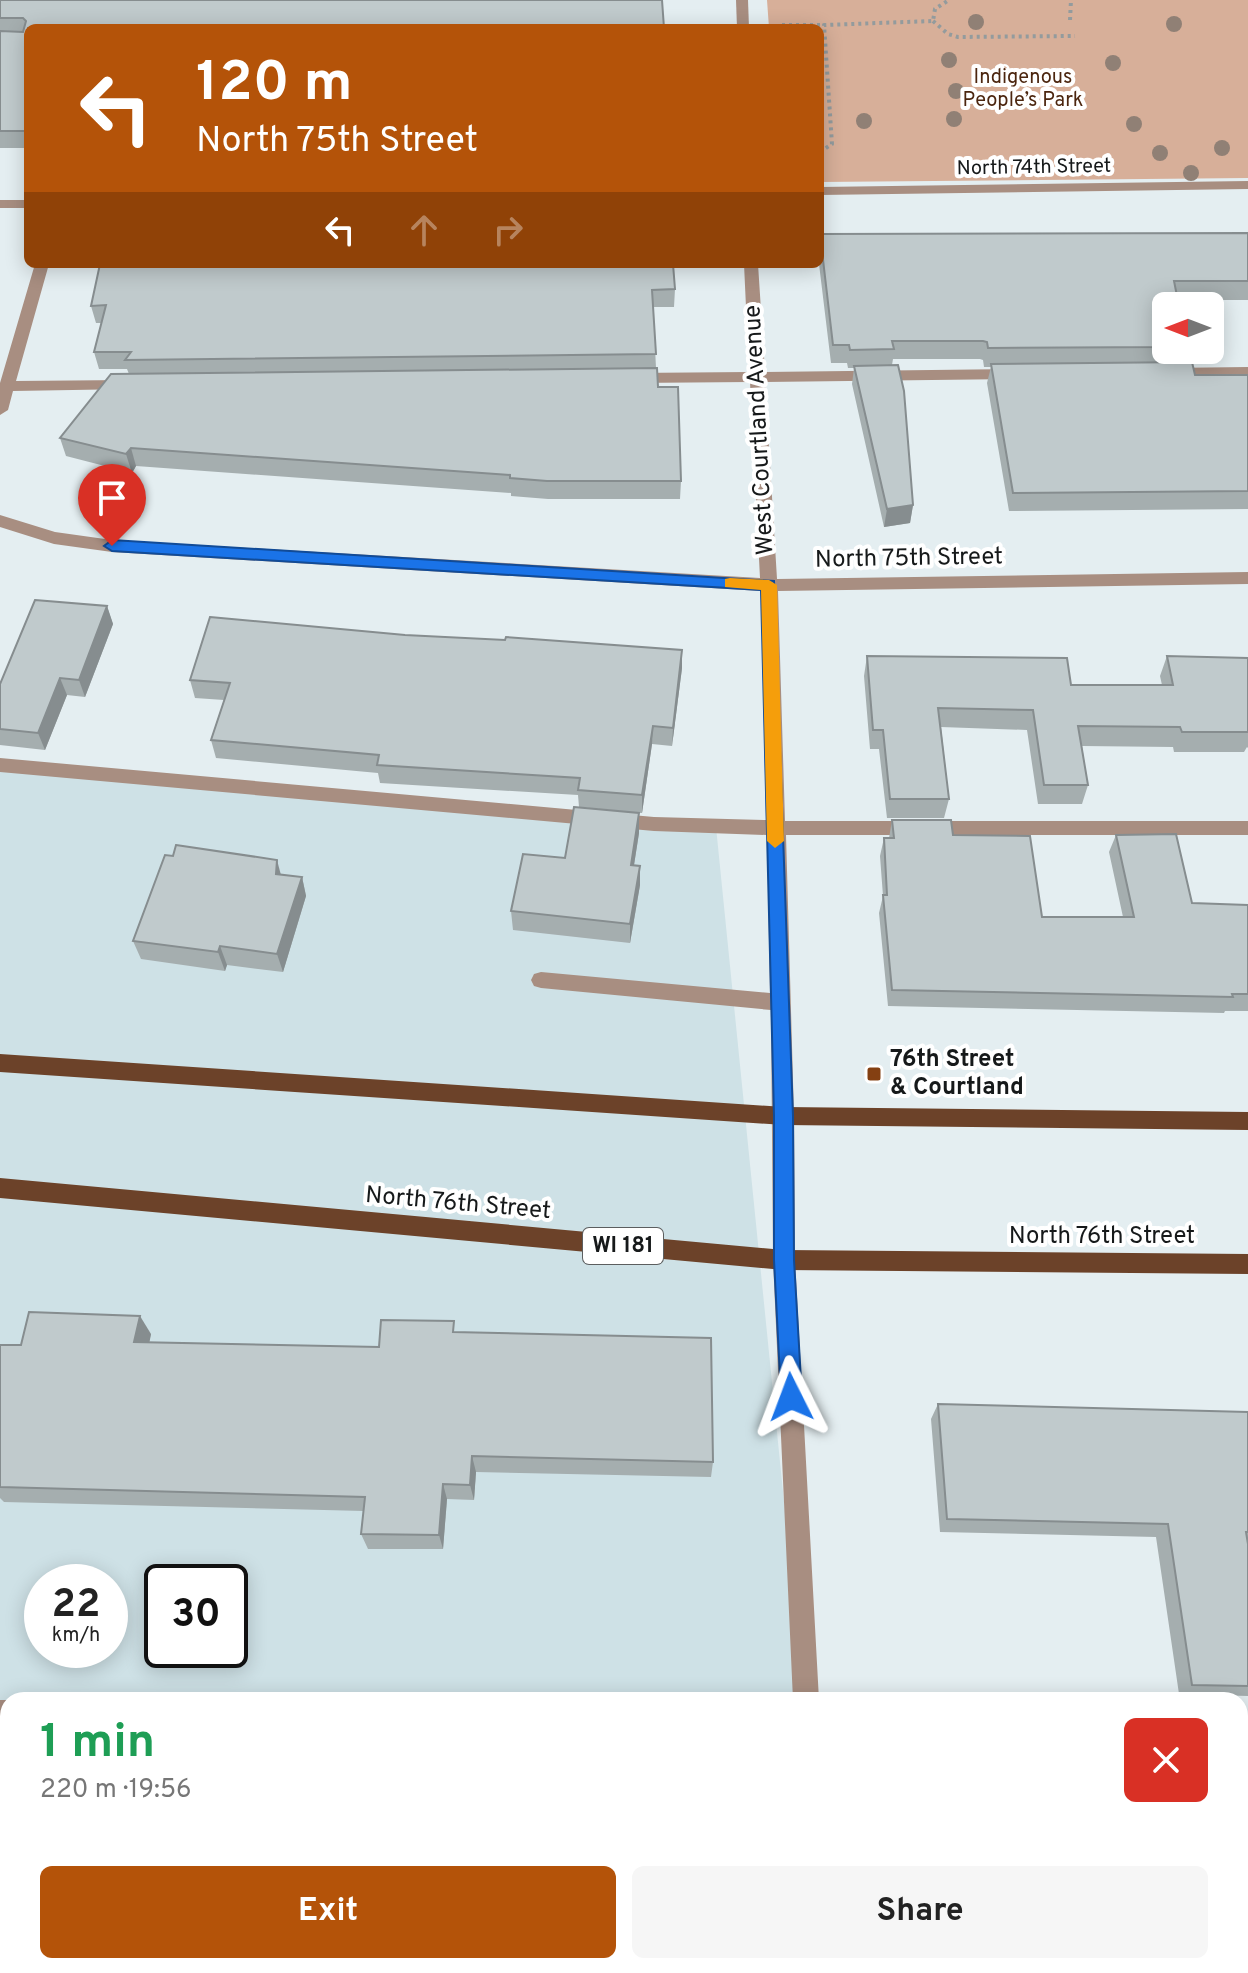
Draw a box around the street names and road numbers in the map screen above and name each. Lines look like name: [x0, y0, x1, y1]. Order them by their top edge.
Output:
street label: North 74th Street: [956, 154, 1112, 182]
street label: West Courtland Avenue: [738, 304, 782, 556]
street label: North 75th Street: [815, 542, 1003, 576]
street label: North 76th Street: [364, 1181, 552, 1227]
street label: North 76th Street: [1009, 1222, 1195, 1252]
road number: WI 181: [583, 1228, 663, 1264]

